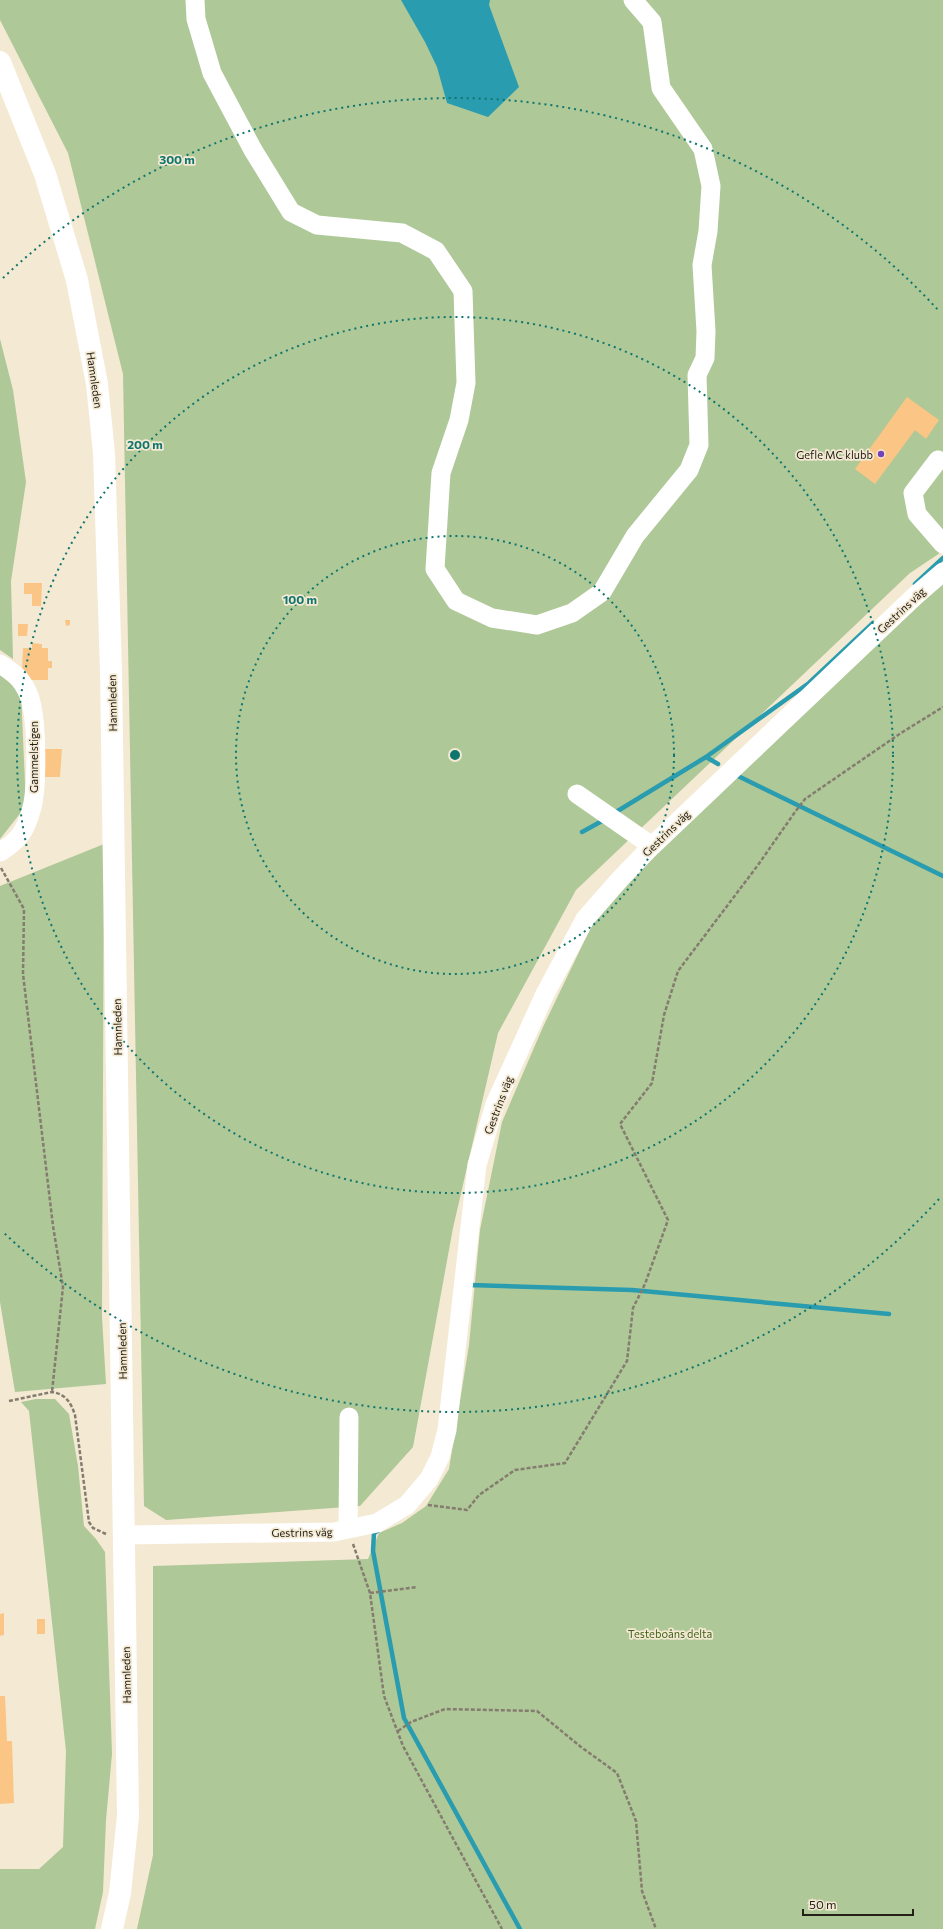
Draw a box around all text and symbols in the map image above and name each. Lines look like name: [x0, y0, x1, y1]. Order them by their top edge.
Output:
text: 300 m: [159, 152, 195, 166]
street label: Hamnleden: [85, 351, 105, 409]
text: 200 m: [127, 437, 163, 451]
place label: Gefle MC klubb: [796, 448, 873, 461]
marker: Gefle MC klubb: [876, 449, 886, 459]
street label: Gestrins väg: [874, 584, 928, 636]
text: 100 m: [283, 592, 317, 606]
street label: Hamnleden: [105, 674, 119, 732]
street label: Gammelstigen: [27, 721, 40, 793]
centre of rings: [448, 748, 462, 762]
street label: Gestrins väg: [639, 807, 693, 859]
street label: Hamnleden: [110, 998, 124, 1056]
street label: Gestrins väg: [481, 1074, 515, 1136]
street label: Hamnleden: [115, 1322, 129, 1380]
street label: Gestrins väg: [271, 1525, 333, 1539]
park label: Testeboåns delta: [628, 1627, 712, 1640]
street label: Hamnleden: [119, 1646, 133, 1704]
scale bar: [803, 1891, 913, 1917]
text: 50 m: [809, 1897, 837, 1911]

